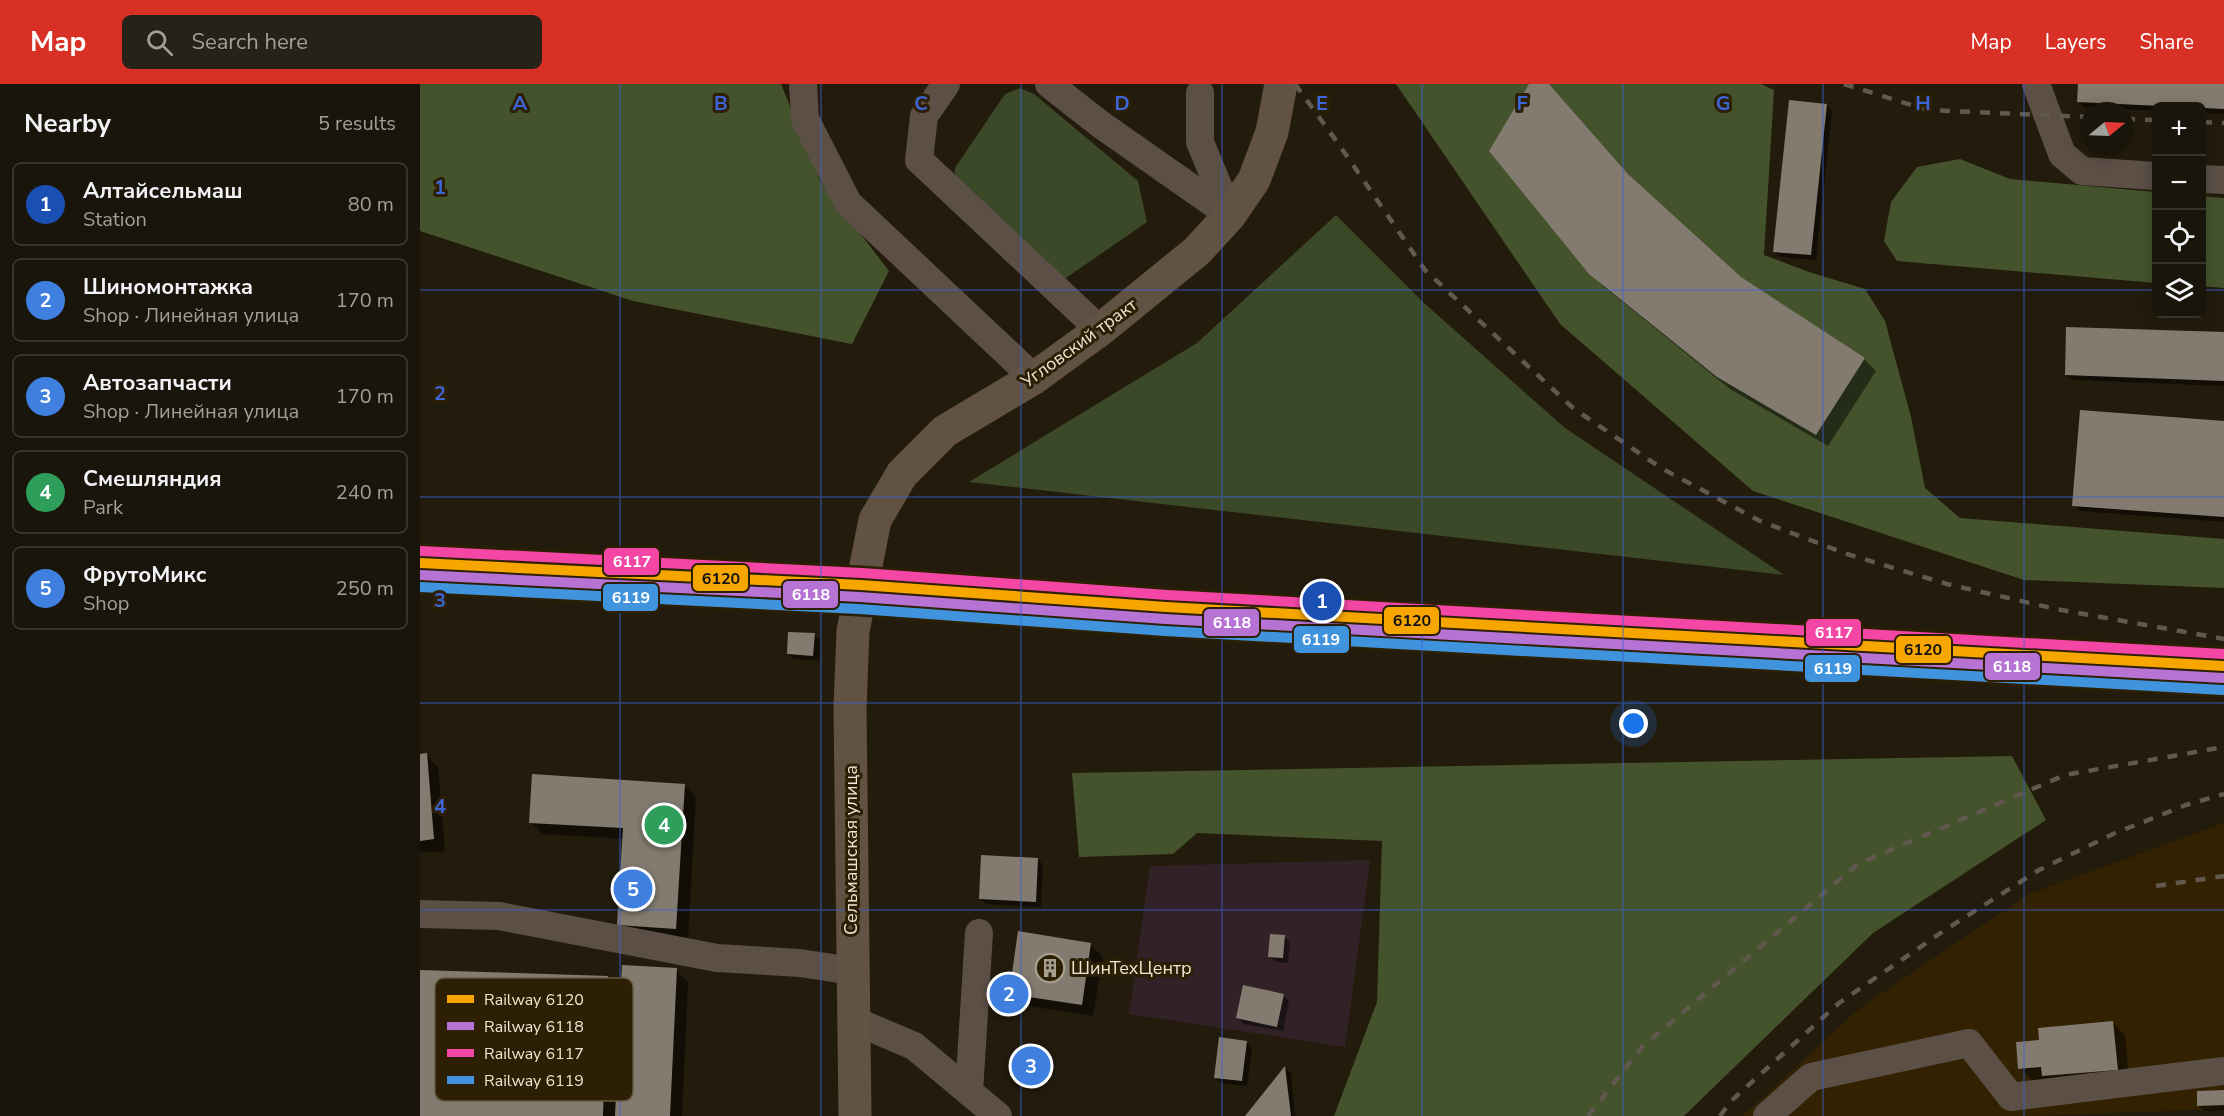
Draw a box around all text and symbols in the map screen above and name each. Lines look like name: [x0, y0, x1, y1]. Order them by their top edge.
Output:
search box: [122, 15, 542, 69]
text: Map: [30, 23, 86, 61]
icon: search: [143, 26, 176, 59]
text: Search here: [191, 27, 308, 57]
text: Map: [1970, 28, 2012, 56]
text: Layers: [2045, 28, 2106, 56]
text: Share: [2139, 28, 2194, 56]
text: A: [513, 90, 528, 117]
text: B: [714, 90, 728, 117]
text: C: [914, 90, 928, 117]
text: D: [1114, 90, 1130, 117]
text: E: [1316, 90, 1328, 117]
text: F: [1516, 90, 1528, 117]
text: G: [1716, 90, 1730, 117]
text: H: [1915, 90, 1931, 117]
north arrow: [2080, 102, 2134, 156]
map controls: [2152, 102, 2206, 318]
button: +: [2152, 102, 2206, 156]
text: Nearby: [24, 106, 111, 141]
text: 5 results: [318, 110, 396, 137]
button: −: [2152, 156, 2206, 210]
text: 1: [434, 174, 446, 201]
text: Алтайсельмаш: [83, 176, 242, 206]
text: 1: [40, 191, 52, 218]
text: 80 m: [348, 191, 394, 218]
text: Station: [83, 206, 147, 233]
button: locate: [2152, 210, 2206, 264]
button: layers: [2152, 264, 2206, 318]
text: Шиномонтажка: [83, 272, 253, 302]
text: 2: [40, 287, 52, 314]
text: 170 m: [336, 287, 394, 314]
street label: Угловский тракт: [1015, 293, 1142, 394]
text: Shop · Линейная улица: [83, 302, 299, 329]
text: Автозапчасти: [83, 368, 232, 398]
text: 2: [434, 380, 446, 407]
text: 3: [40, 383, 52, 410]
text: 170 m: [336, 383, 394, 410]
text: Shop · Линейная улица: [83, 398, 299, 425]
text: Смешляндия: [83, 464, 222, 494]
text: 4: [40, 479, 52, 506]
text: 240 m: [336, 479, 394, 506]
text: Park: [83, 494, 123, 521]
line badge: 6117: [603, 547, 660, 576]
text: 6117: [613, 551, 651, 573]
text: ФрутоМикс: [83, 560, 207, 590]
line badge: 6120: [692, 564, 749, 592]
text: 6120: [702, 568, 740, 590]
text: 5: [40, 575, 52, 602]
text: 250 m: [336, 575, 394, 602]
pin: 1: [1302, 578, 1342, 624]
line badge: 6118: [782, 580, 839, 609]
line badge: 6119: [602, 583, 659, 612]
text: 6118: [792, 584, 830, 606]
text: 3: [434, 587, 446, 614]
text: 6119: [612, 587, 650, 609]
text: Shop: [83, 590, 129, 617]
line badge: 6120: [1383, 606, 1440, 635]
line badge: 6118: [1203, 608, 1260, 637]
text: 6120: [1393, 610, 1431, 632]
text: 6118: [1213, 612, 1251, 634]
line badge: 6117: [1805, 618, 1862, 647]
text: 6117: [1815, 622, 1853, 644]
line badge: 6119: [1293, 625, 1350, 654]
text: 6119: [1302, 629, 1340, 651]
line badge: 6120: [1895, 635, 1952, 664]
text: 6120: [1904, 639, 1942, 661]
line badge: 6118: [1984, 652, 2041, 681]
line badge: 6119: [1804, 654, 1861, 683]
text: 6118: [1993, 656, 2031, 678]
text: 6119: [1814, 658, 1852, 680]
your location: [1619, 709, 1648, 738]
street label: Сельмашская улица: [839, 765, 863, 935]
text: 4: [434, 793, 446, 820]
pin: 4: [644, 802, 684, 848]
pin: 5: [614, 866, 652, 912]
building icon: ШинТехЦентр: [1034, 952, 1066, 984]
place label: ШинТехЦентр: [1071, 956, 1192, 980]
pin: 2: [990, 972, 1028, 1016]
legend: [435, 978, 633, 1101]
text: Railway 6120: [484, 989, 584, 1011]
text: Railway 6118: [484, 1016, 584, 1038]
text: Railway 6117: [484, 1043, 584, 1065]
pin: 3: [1012, 1044, 1050, 1088]
text: Railway 6119: [484, 1070, 584, 1092]

